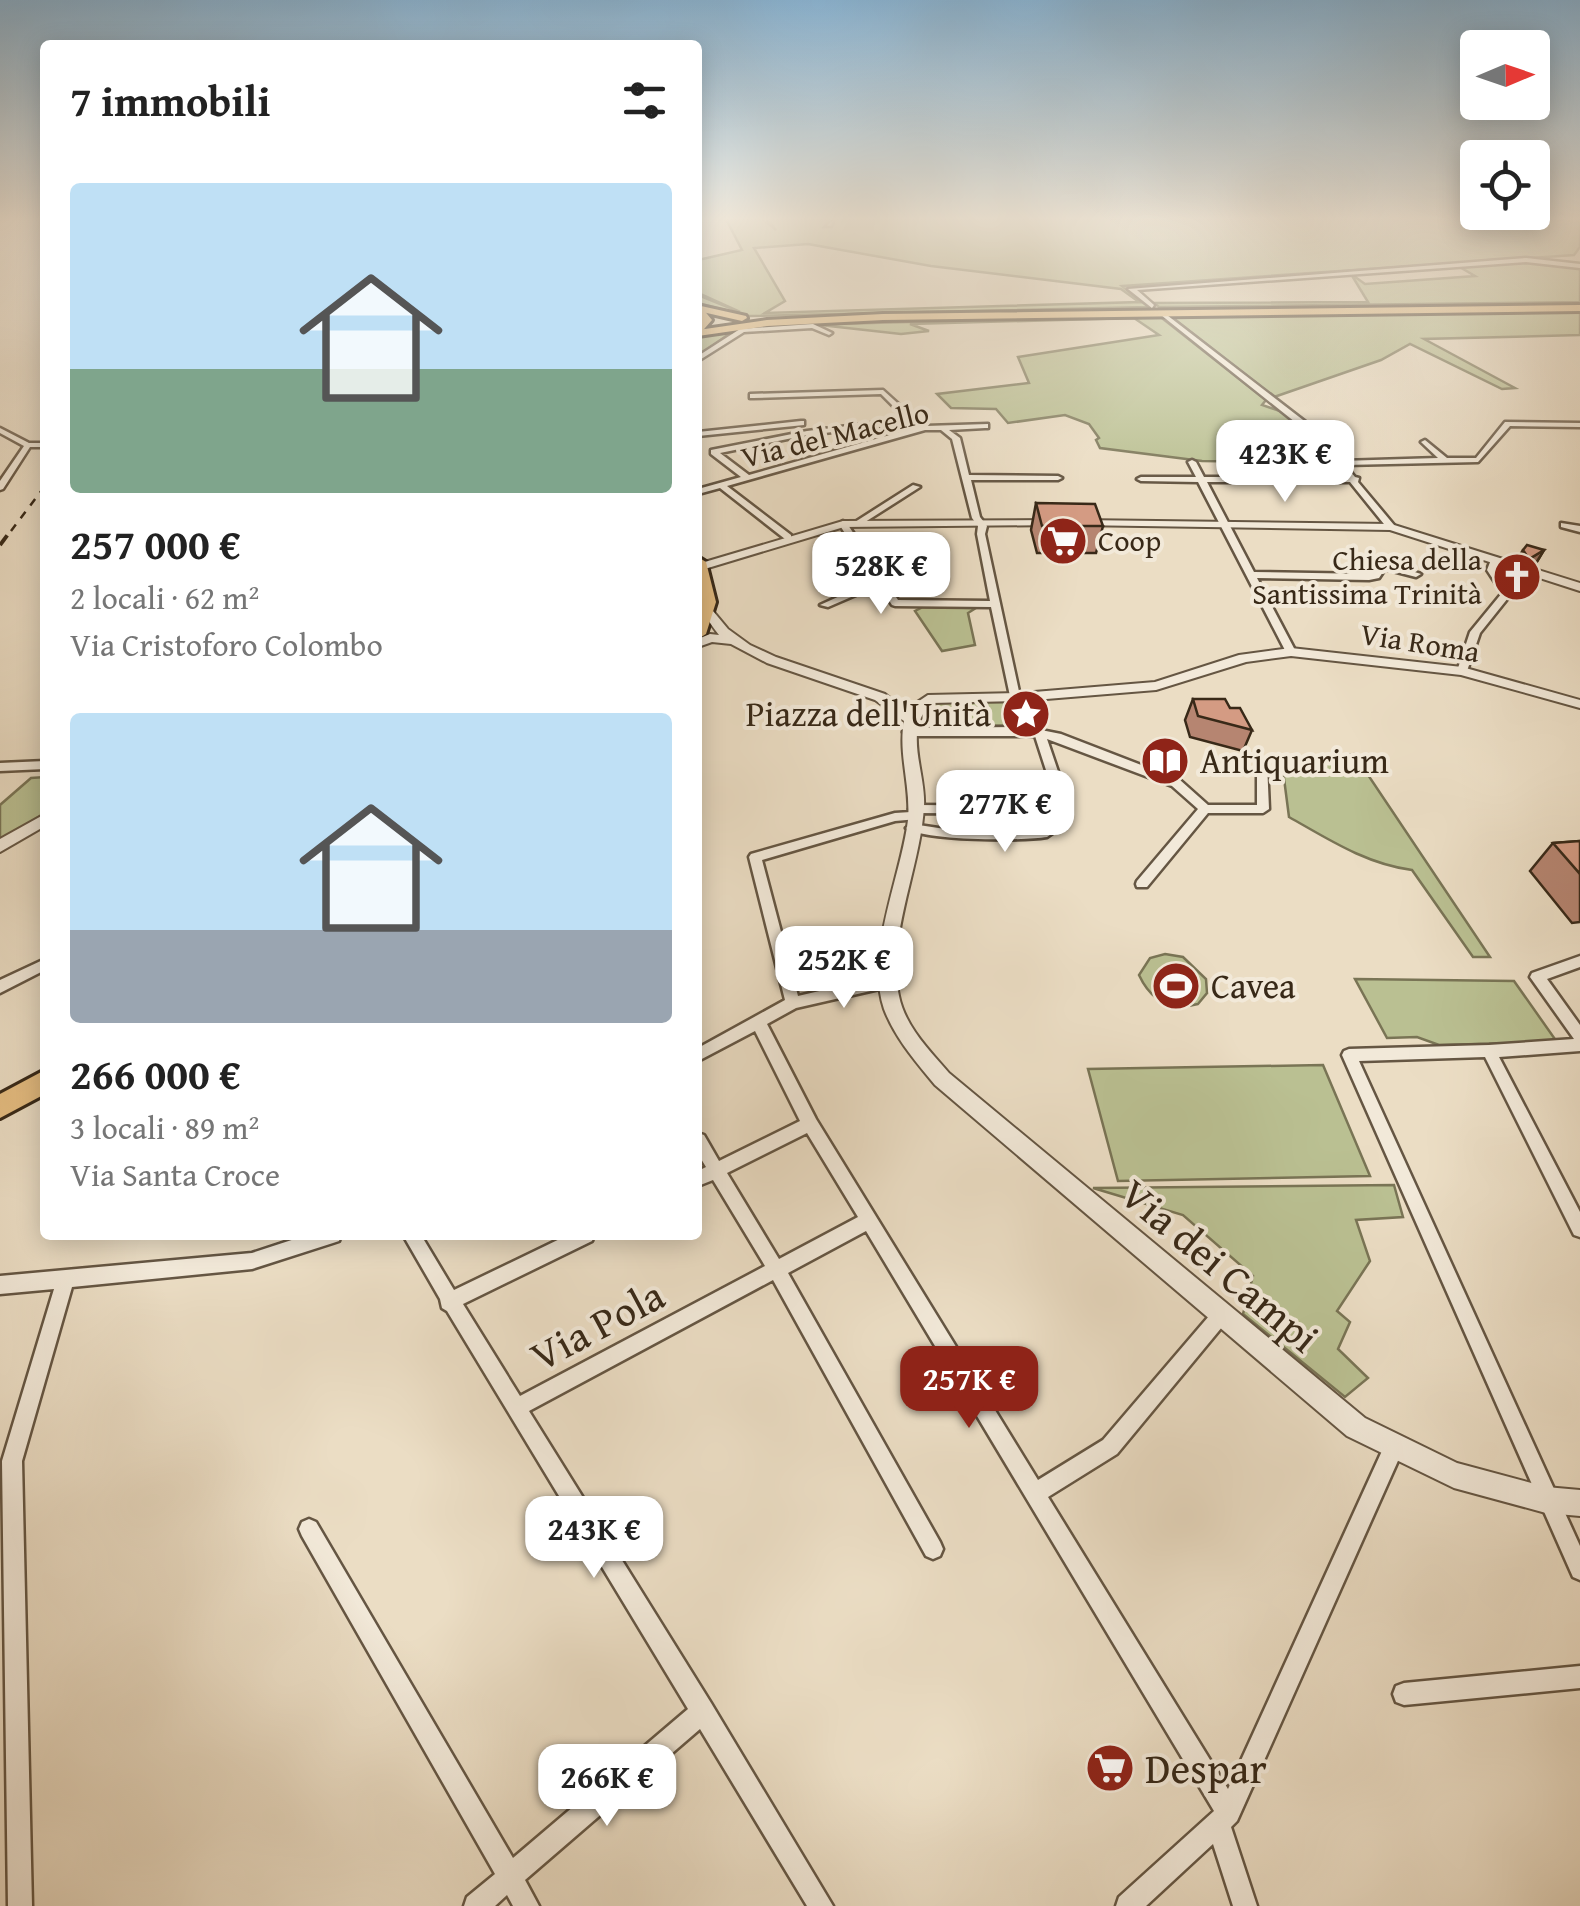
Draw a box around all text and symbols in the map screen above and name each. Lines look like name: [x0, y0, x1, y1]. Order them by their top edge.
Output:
north arrow: [1460, 30, 1550, 120]
map controls: [1460, 30, 1550, 230]
text: 7 immobili: [70, 70, 270, 131]
icon: filters: [617, 73, 672, 128]
button: locate: [1460, 140, 1550, 230]
icon: home: [281, 248, 461, 428]
street label: Via del Macello: [736, 389, 933, 479]
pin: 423K €: [1204, 420, 1366, 505]
text: 423K €: [1238, 429, 1332, 476]
text: 257 000 €: [70, 513, 241, 574]
supermarket icon: Coop: [1037, 515, 1089, 567]
place label: Coop: [1098, 518, 1161, 562]
pin: 528K €: [800, 532, 962, 617]
place label: Chiesa della Santissima Trinità: [1252, 537, 1482, 615]
text: 528K €: [834, 541, 928, 588]
church icon: Chiesa della Santissima Trinità: [1491, 551, 1543, 603]
text: 2 locali · 62 m²: [70, 574, 259, 621]
street label: Via Roma: [1357, 611, 1483, 673]
text: Via Cristoforo Colombo: [70, 621, 383, 668]
place label: Piazza dell'Unità: [746, 688, 991, 739]
place icon: Piazza dell'Unità: [1000, 688, 1052, 740]
library icon: Antiquarium: [1139, 735, 1191, 787]
place label: Antiquarium: [1200, 735, 1389, 786]
pin: 277K €: [924, 770, 1086, 855]
icon: home: [281, 778, 461, 958]
text: 277K €: [958, 779, 1052, 826]
pin: 252K €: [763, 926, 925, 1011]
text: 252K €: [797, 935, 891, 982]
sports icon: Cavea: [1150, 960, 1202, 1012]
place label: Cavea: [1211, 960, 1296, 1011]
text: 266 000 €: [70, 1043, 241, 1104]
text: 3 locali · 89 m²: [70, 1104, 259, 1151]
text: Via Santa Croce: [70, 1151, 280, 1198]
street label: Via dei Campi: [1108, 1163, 1333, 1366]
street label: Via Pola: [519, 1264, 675, 1385]
pin: 257K €: [888, 1346, 1050, 1431]
text: 257K €: [922, 1355, 1016, 1402]
pin: 243K €: [513, 1496, 675, 1581]
text: 243K €: [547, 1505, 641, 1552]
place label: Despar: [1145, 1737, 1267, 1798]
supermarket icon: Despar: [1084, 1742, 1136, 1794]
pin: 266K €: [526, 1744, 688, 1829]
text: 266K €: [560, 1753, 654, 1800]

